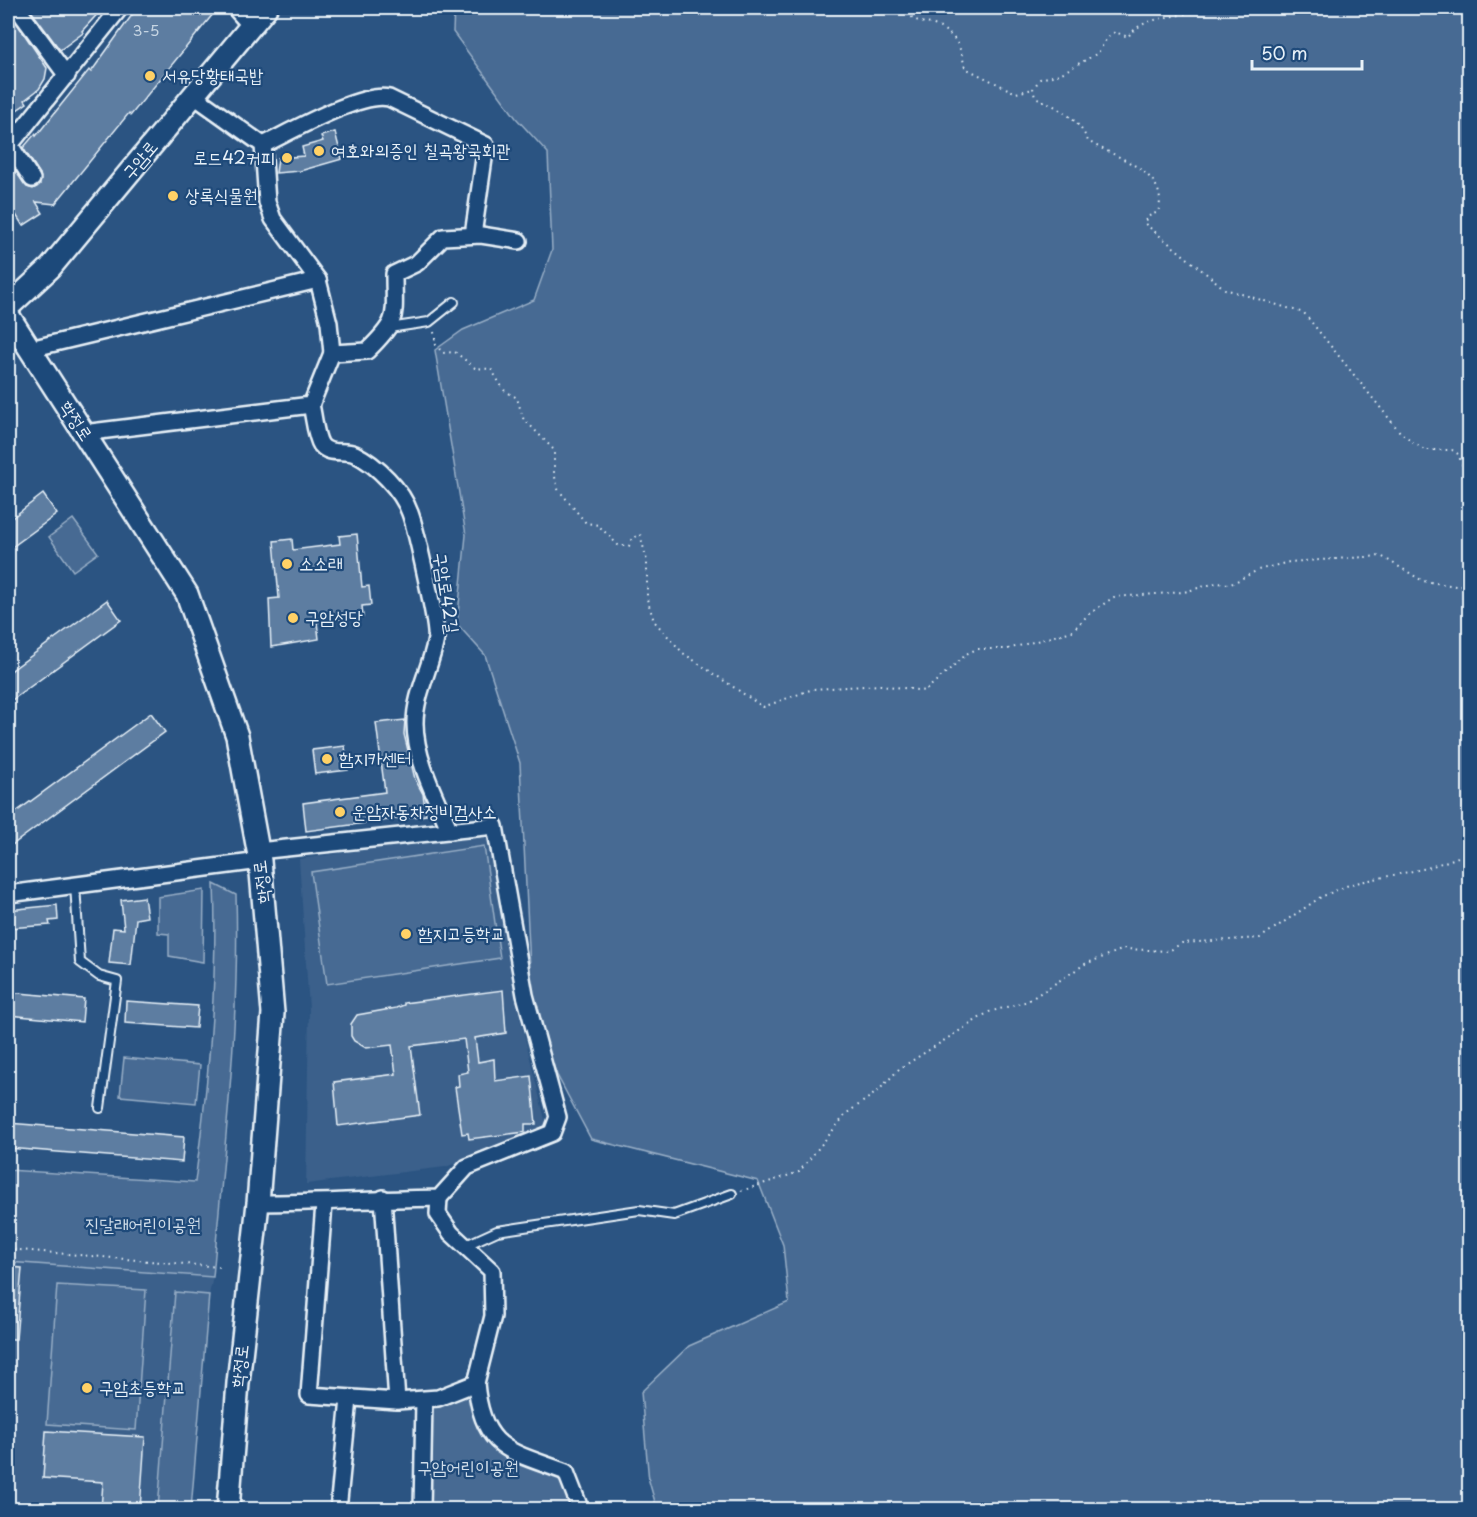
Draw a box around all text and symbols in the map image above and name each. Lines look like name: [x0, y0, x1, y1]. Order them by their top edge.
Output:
house number: 3-5: [133, 18, 159, 41]
scale bar: [1252, 33, 1362, 71]
text: 50 m: [1261, 39, 1308, 66]
place label: 서유당황태국밥: [162, 61, 264, 88]
marker: 서유당황태국밥: [143, 69, 157, 83]
street label: 구암로: [115, 134, 163, 184]
place label: 여호와의증인 칠곡왕국회관: [331, 136, 511, 163]
place label: 로드42커피: [193, 143, 275, 170]
marker: 여호와의증인 칠곡왕국회관: [312, 144, 326, 158]
marker: 로드42커피: [280, 151, 294, 165]
place label: 상록식물원: [185, 181, 257, 208]
marker: 상록식물원: [166, 189, 180, 203]
street label: 학정로: [54, 395, 100, 446]
place label: 소소래: [299, 549, 342, 576]
street label: 구암로42길: [428, 550, 467, 636]
marker: 소소래: [280, 557, 294, 571]
place label: 구암성당: [305, 603, 363, 630]
marker: 구암성당: [286, 611, 300, 625]
place label: 함지카센터: [339, 744, 411, 771]
marker: 함지카센터: [320, 752, 334, 766]
place label: 운암자동차정비검사소: [352, 797, 497, 824]
marker: 운암자동차정비검사소: [333, 805, 347, 819]
street label: 학정로: [244, 859, 277, 905]
place label: 함지고등학교: [418, 919, 505, 946]
marker: 함지고등학교: [399, 927, 413, 941]
park label: 진달래어린이공원: [85, 1210, 201, 1237]
street label: 학정로: [223, 1343, 254, 1389]
place label: 구암초등학교: [99, 1373, 186, 1400]
marker: 구암초등학교: [80, 1381, 94, 1395]
park label: 구암어린이공원: [417, 1453, 519, 1480]

